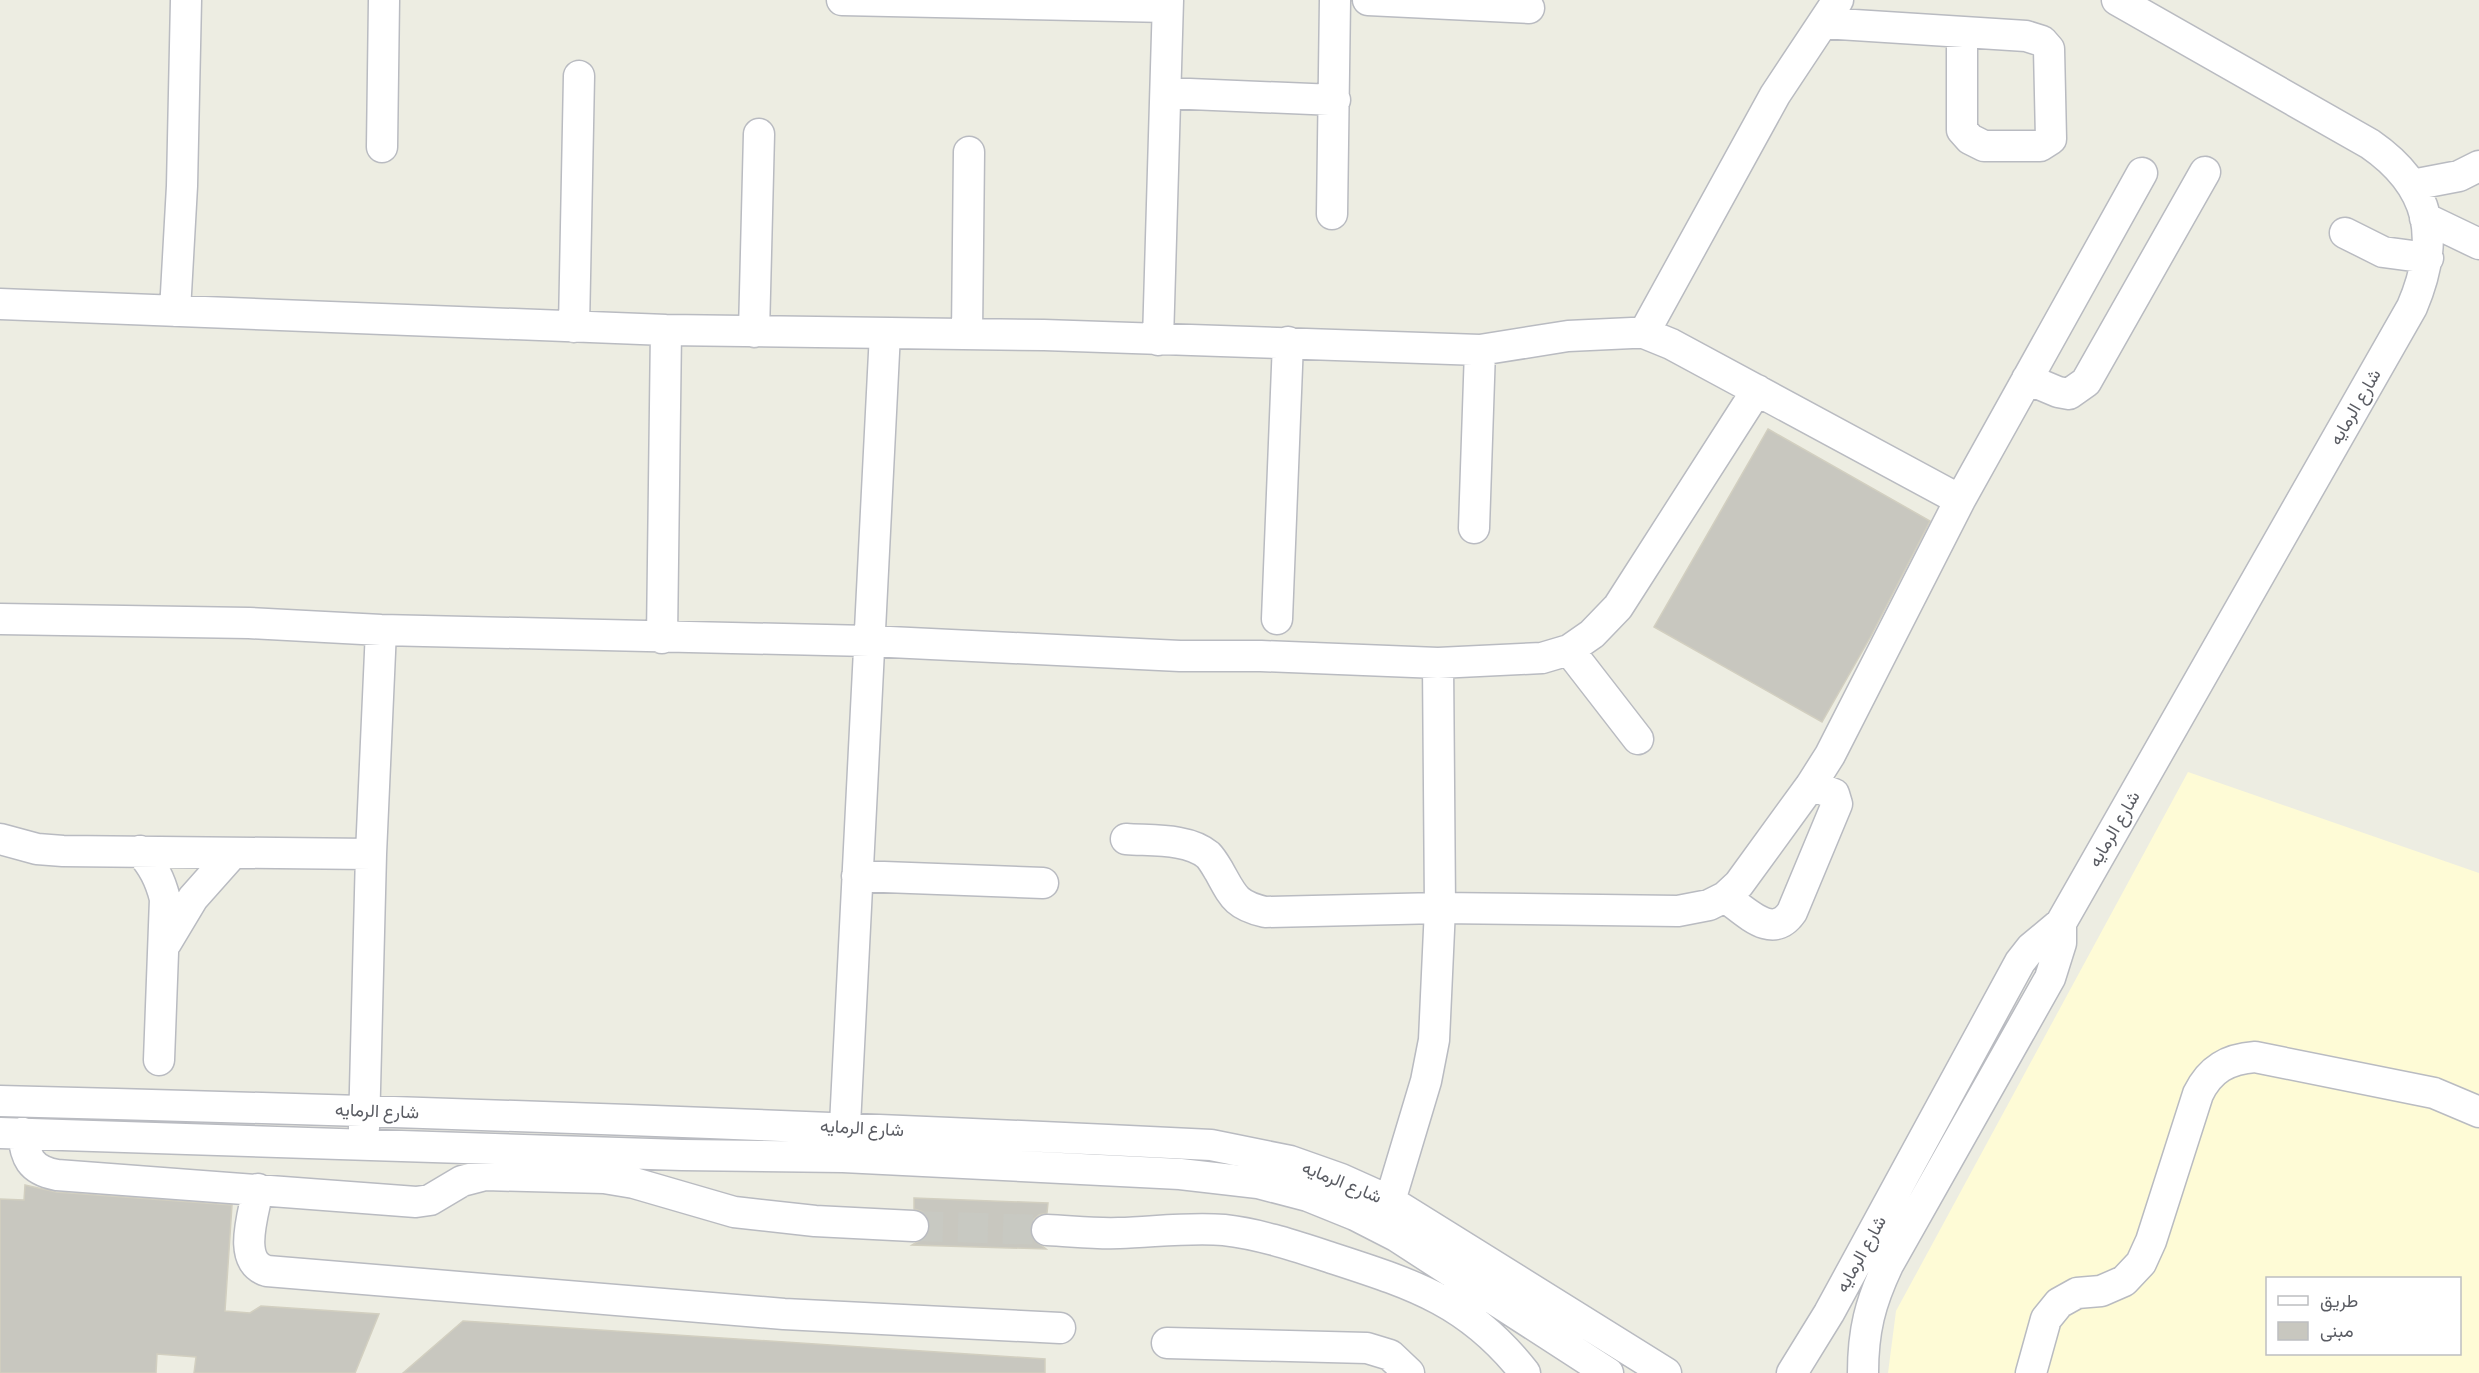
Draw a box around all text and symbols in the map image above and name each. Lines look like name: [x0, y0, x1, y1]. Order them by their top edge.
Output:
street label: شارع الرمايه: [2324, 365, 2386, 449]
street label: شارع الرمايه: [2083, 787, 2145, 871]
street label: شارع الرمايه: [335, 1098, 419, 1124]
street label: شارع الرمايه: [819, 1114, 905, 1142]
street label: شارع الرمايه: [1298, 1155, 1386, 1209]
street label: شارع الرمايه: [1830, 1211, 1892, 1297]
legend: [2266, 1277, 2461, 1355]
text: طريق: [2320, 1289, 2358, 1312]
text: مبنى: [2320, 1319, 2354, 1342]

